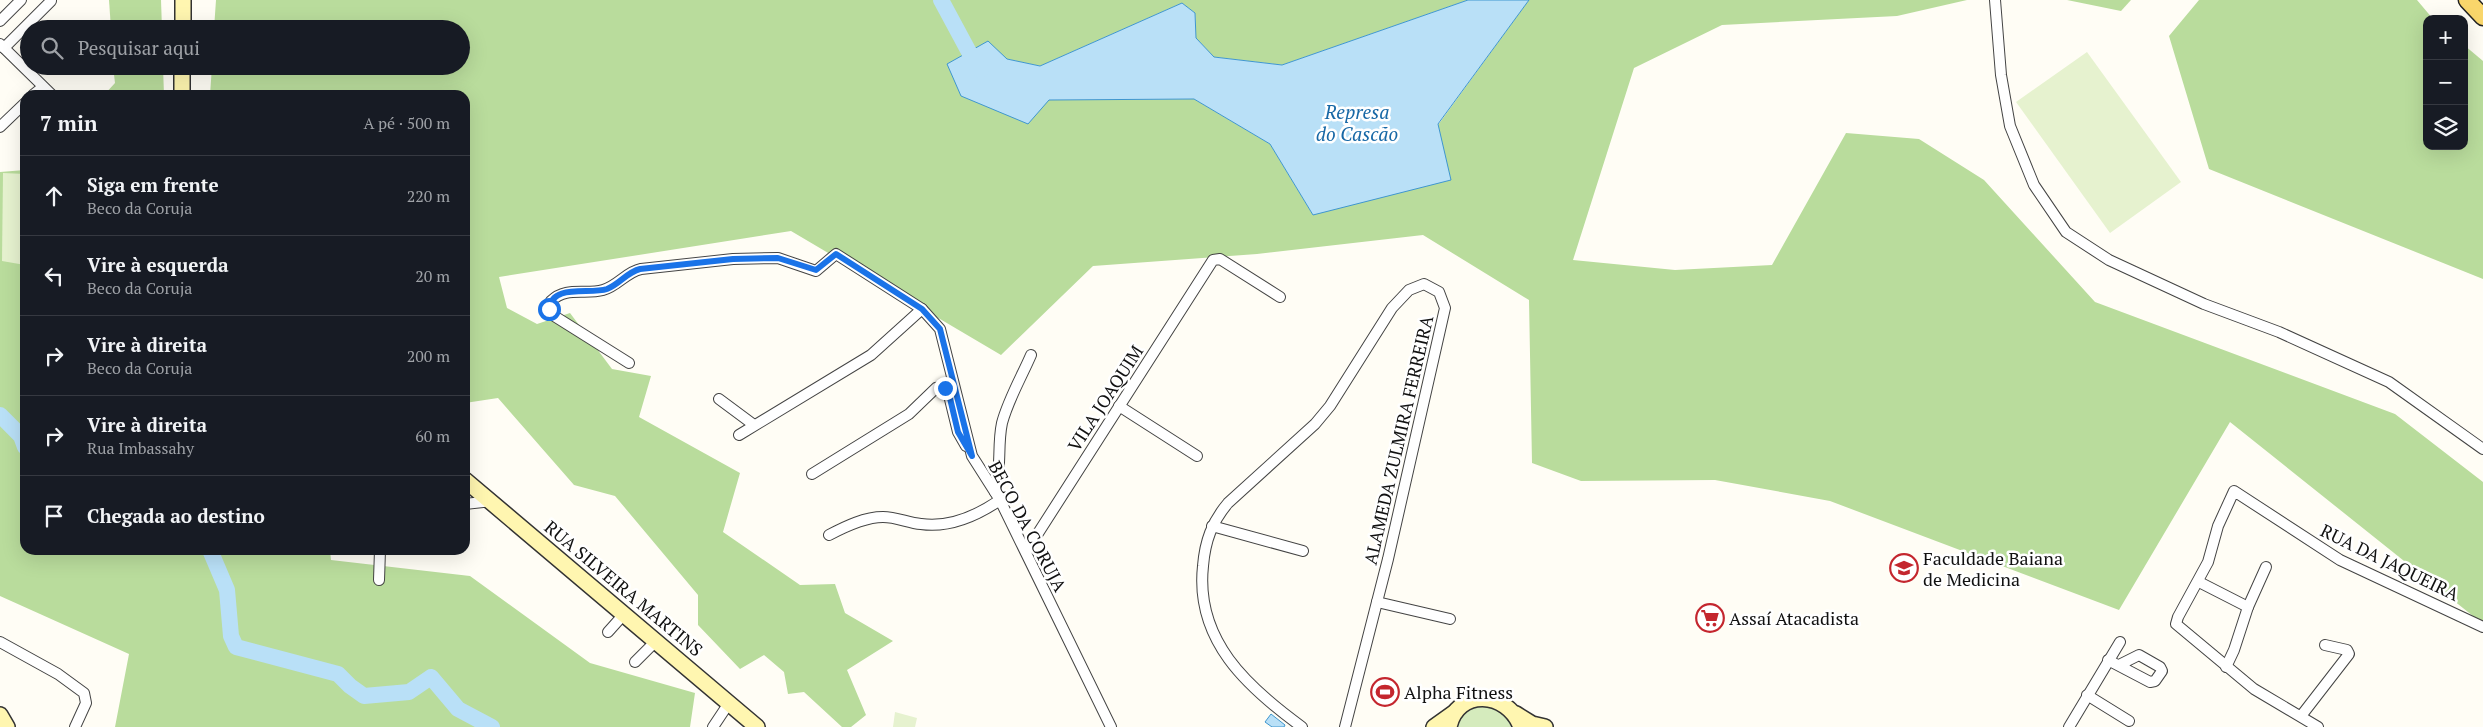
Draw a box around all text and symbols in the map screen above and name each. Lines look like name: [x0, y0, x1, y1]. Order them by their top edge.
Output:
map controls: [2423, 15, 2468, 150]
button: +: [2423, 15, 2468, 60]
search box: [20, 20, 470, 75]
icon: search: [38, 34, 66, 62]
text: Pesquisar aqui: [78, 35, 200, 60]
button: −: [2423, 60, 2468, 105]
water label: Represa do Cascão: [1316, 99, 1398, 146]
button: layers: [2423, 105, 2468, 150]
text: 7 min: [40, 109, 97, 137]
text: A pé · 500 m: [363, 112, 450, 134]
text: Siga em frente: [87, 172, 219, 197]
icon: ahead: [40, 182, 68, 210]
text: 220 m: [407, 185, 450, 207]
text: Beco da Coruja: [87, 197, 192, 219]
text: Vire à esquerda: [87, 252, 229, 277]
icon: left: [40, 262, 68, 290]
text: 20 m: [415, 265, 450, 287]
text: Beco da Coruja: [87, 277, 192, 299]
route start: [538, 298, 561, 321]
street label: ALAMEDA ZULMIRA FERREIRA: [1358, 312, 1439, 567]
text: Vire à direita: [87, 332, 207, 357]
street label: VILA JOAQUIM: [1062, 340, 1149, 456]
icon: right: [40, 342, 68, 370]
text: 200 m: [407, 345, 450, 367]
text: Beco da Coruja: [87, 357, 192, 379]
route end: [934, 377, 957, 400]
text: Vire à direita: [87, 412, 207, 437]
icon: right: [40, 422, 68, 450]
text: 60 m: [415, 425, 450, 447]
text: Rua Imbassahy: [87, 437, 194, 459]
street label: BECO DA CORUJA: [983, 456, 1073, 596]
icon: arrive: [40, 502, 68, 530]
text: Chegada ao destino: [87, 503, 265, 528]
street label: RUA SILVEIRA MARTINS: [540, 515, 708, 661]
street label: RUA DA JAQUEIRA: [2317, 518, 2464, 606]
place label: Faculdade Baiana de Medicina: [1923, 546, 2063, 591]
school or university icon: Faculdade Baiana de Medicina: [1889, 553, 1919, 583]
supermarket icon: Assaí Atacadista: [1695, 603, 1725, 633]
place label: Assaí Atacadista: [1729, 606, 1859, 630]
sports icon: Alpha Fitness: [1370, 677, 1400, 707]
place label: Alpha Fitness: [1404, 680, 1513, 704]

